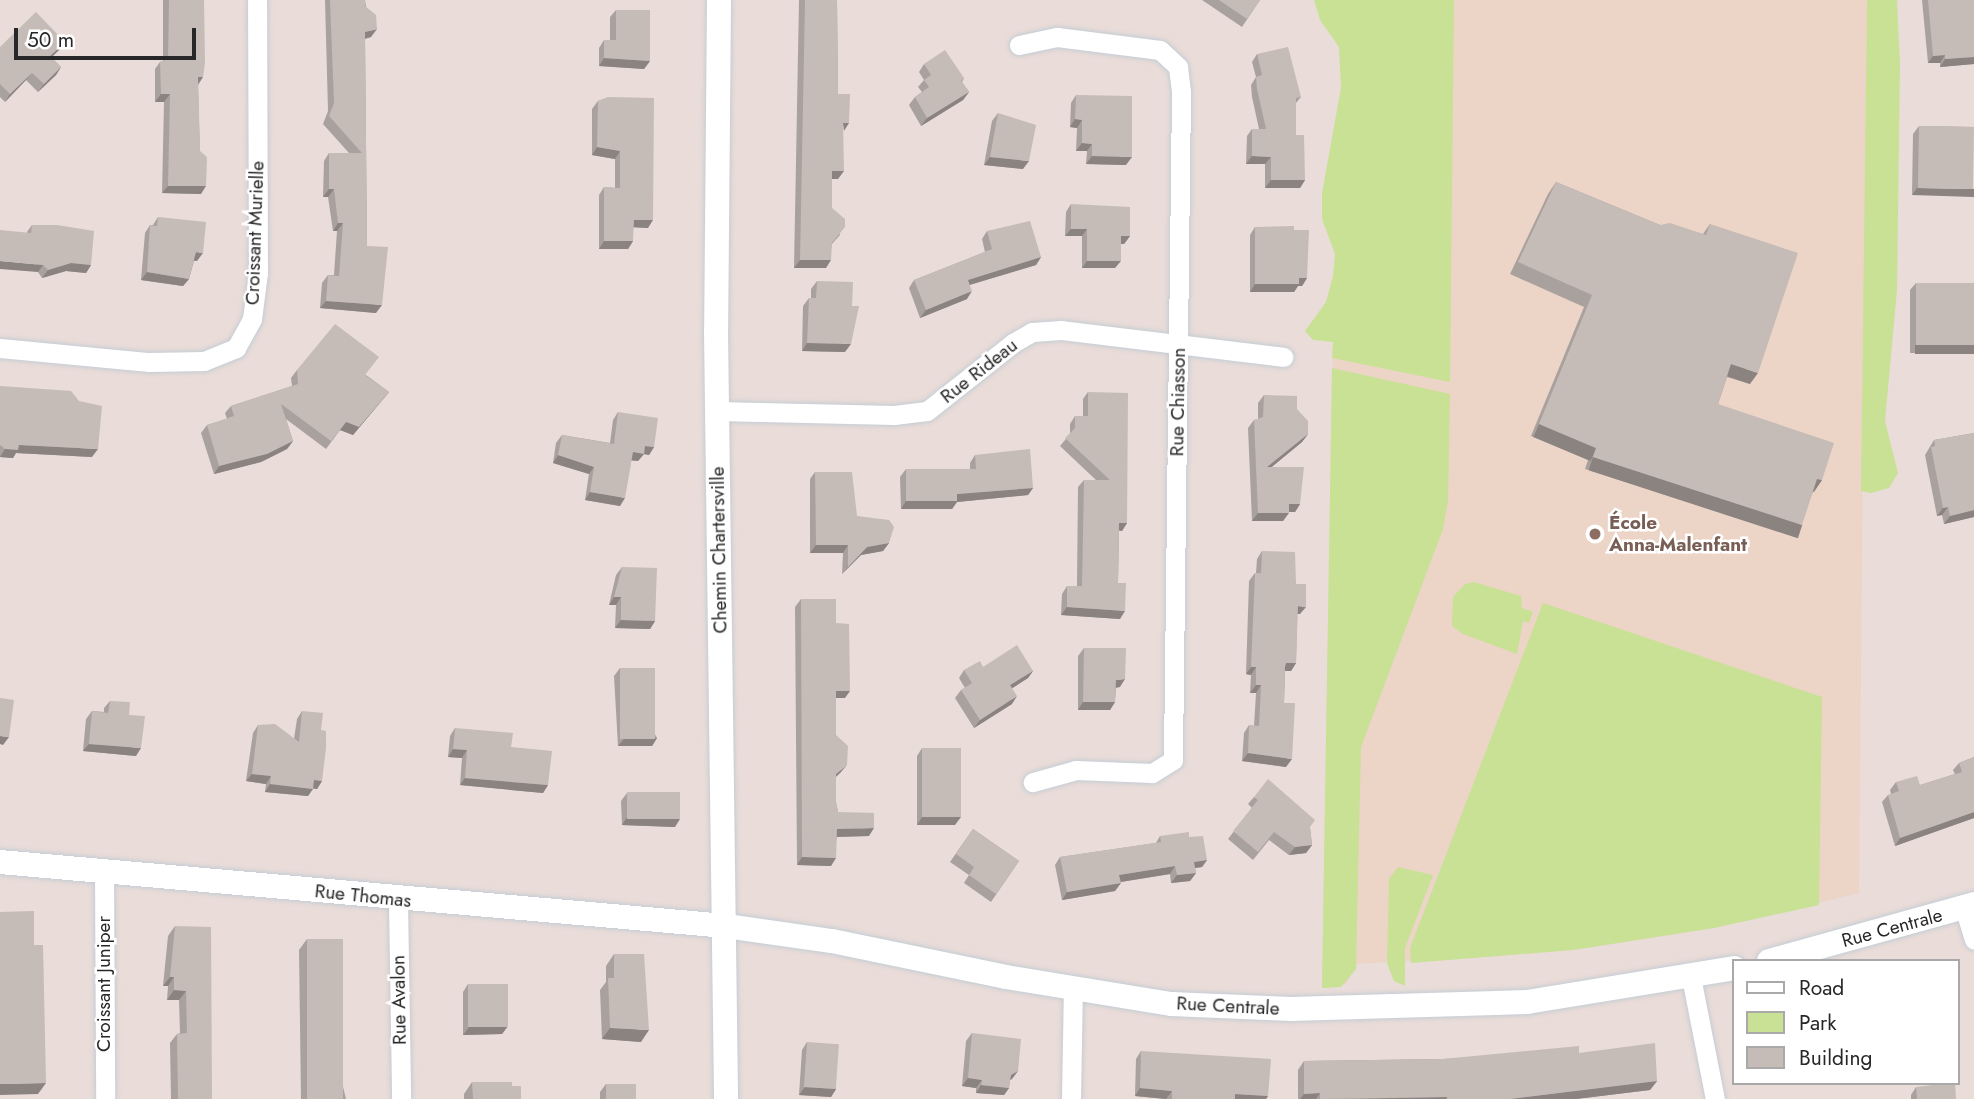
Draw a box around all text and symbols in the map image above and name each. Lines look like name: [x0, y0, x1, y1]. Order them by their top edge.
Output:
scale bar: [18, 14, 200, 58]
text: 50 m: [27, 25, 74, 55]
street label: Croissant Murielle: [241, 160, 269, 306]
street label: Rue Rideau: [936, 334, 1022, 408]
street label: Rue Chiasson: [1166, 347, 1190, 457]
street label: Chemin Chartersville: [706, 466, 732, 634]
place label: École Anna-Malenfant: [1609, 512, 1747, 556]
marker: École Anna-Malenfant: [1587, 526, 1603, 542]
street label: Rue Thomas: [314, 880, 412, 912]
street label: Rue Centrale: [1839, 904, 1945, 952]
street label: Croissant Juniper: [93, 916, 115, 1052]
street label: Rue Avalon: [387, 955, 411, 1045]
legend: [1732, 959, 1960, 1085]
text: Road: [1799, 973, 1844, 1003]
street label: Rue Centrale: [1176, 992, 1280, 1020]
text: Park: [1799, 1008, 1836, 1038]
text: Building: [1799, 1043, 1872, 1073]

